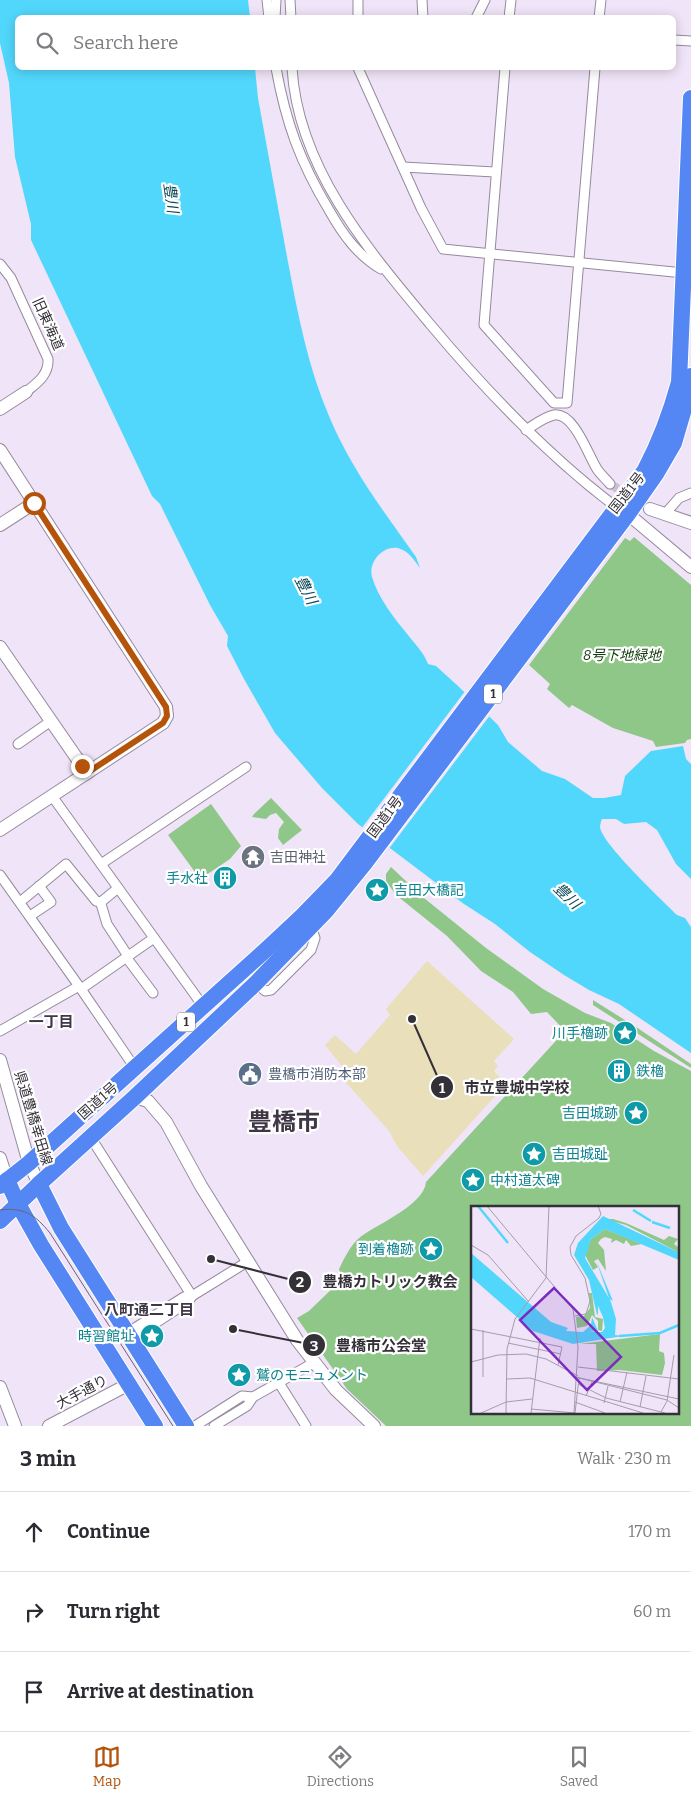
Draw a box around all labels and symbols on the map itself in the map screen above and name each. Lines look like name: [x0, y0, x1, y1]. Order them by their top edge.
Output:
water label: 豊川: [160, 182, 182, 216]
street label: 旧東海道: [29, 295, 67, 353]
street label: 国道1号: [606, 469, 648, 517]
route start: [23, 492, 46, 515]
water label: 豊川: [291, 573, 322, 609]
park label: 8号下地緑地: [583, 647, 663, 664]
road number: 1: [484, 684, 502, 704]
route end: [71, 755, 94, 778]
street label: 国道1号: [364, 793, 406, 841]
temple icon: 吉田神社: [240, 844, 266, 870]
place label: 吉田神社: [270, 849, 326, 866]
building icon: 手水社: [212, 865, 238, 891]
place label: 手水社: [166, 870, 208, 887]
place icon: 吉田大橋記: [364, 877, 390, 903]
water label: 豊川: [550, 879, 585, 914]
place label: 吉田大橋記: [394, 882, 464, 899]
road number: 1: [177, 1012, 195, 1032]
district label: 一丁目: [28, 1013, 74, 1031]
place icon: 川手櫓跡: [612, 1020, 638, 1046]
place label: 川手櫓跡: [552, 1025, 608, 1042]
building icon: 鉄櫓: [606, 1058, 632, 1084]
public building icon: 豊橋市消防本部: [237, 1061, 263, 1087]
place label: 鉄櫓: [636, 1063, 664, 1080]
place label: 豊橋市消防本部: [268, 1066, 366, 1083]
street label: 県道豊橋幸田線: [11, 1069, 55, 1167]
callout: 市立豊城中学校: [429, 1072, 579, 1102]
street label: 国道1号: [75, 1079, 121, 1123]
text: 1: [439, 1079, 446, 1097]
text: 市立豊城中学校: [464, 1079, 570, 1097]
place icon: 吉田城跡: [623, 1100, 649, 1126]
place label: 吉田城跡: [562, 1105, 618, 1122]
district label: 豊橋市: [248, 1108, 320, 1136]
place icon: 吉田城趾: [521, 1141, 547, 1167]
place label: 吉田城趾: [552, 1146, 608, 1163]
place icon: 中村道太碑: [460, 1167, 486, 1193]
place label: 中村道太碑: [490, 1172, 560, 1189]
inset map: [471, 1206, 678, 1414]
place icon: 到着櫓跡: [418, 1236, 444, 1262]
place label: 到着櫓跡: [358, 1241, 414, 1258]
callout: 豊橋カトリック教会: [287, 1267, 467, 1297]
text: 2: [296, 1273, 304, 1291]
text: 豊橋カトリック教会: [322, 1273, 458, 1291]
district label: 八町通二丁目: [104, 1301, 194, 1319]
place icon: 時習館址: [139, 1323, 165, 1349]
place label: 時習館址: [78, 1328, 134, 1345]
callout: 豊橋市公会堂: [301, 1330, 436, 1360]
text: 3: [310, 1337, 318, 1355]
text: 豊橋市公会堂: [336, 1337, 426, 1355]
place icon: 鷲のモニュメント: [226, 1362, 252, 1388]
place label: 鷲のモニュメント: [256, 1367, 368, 1384]
street label: 大手通り: [53, 1371, 111, 1413]

